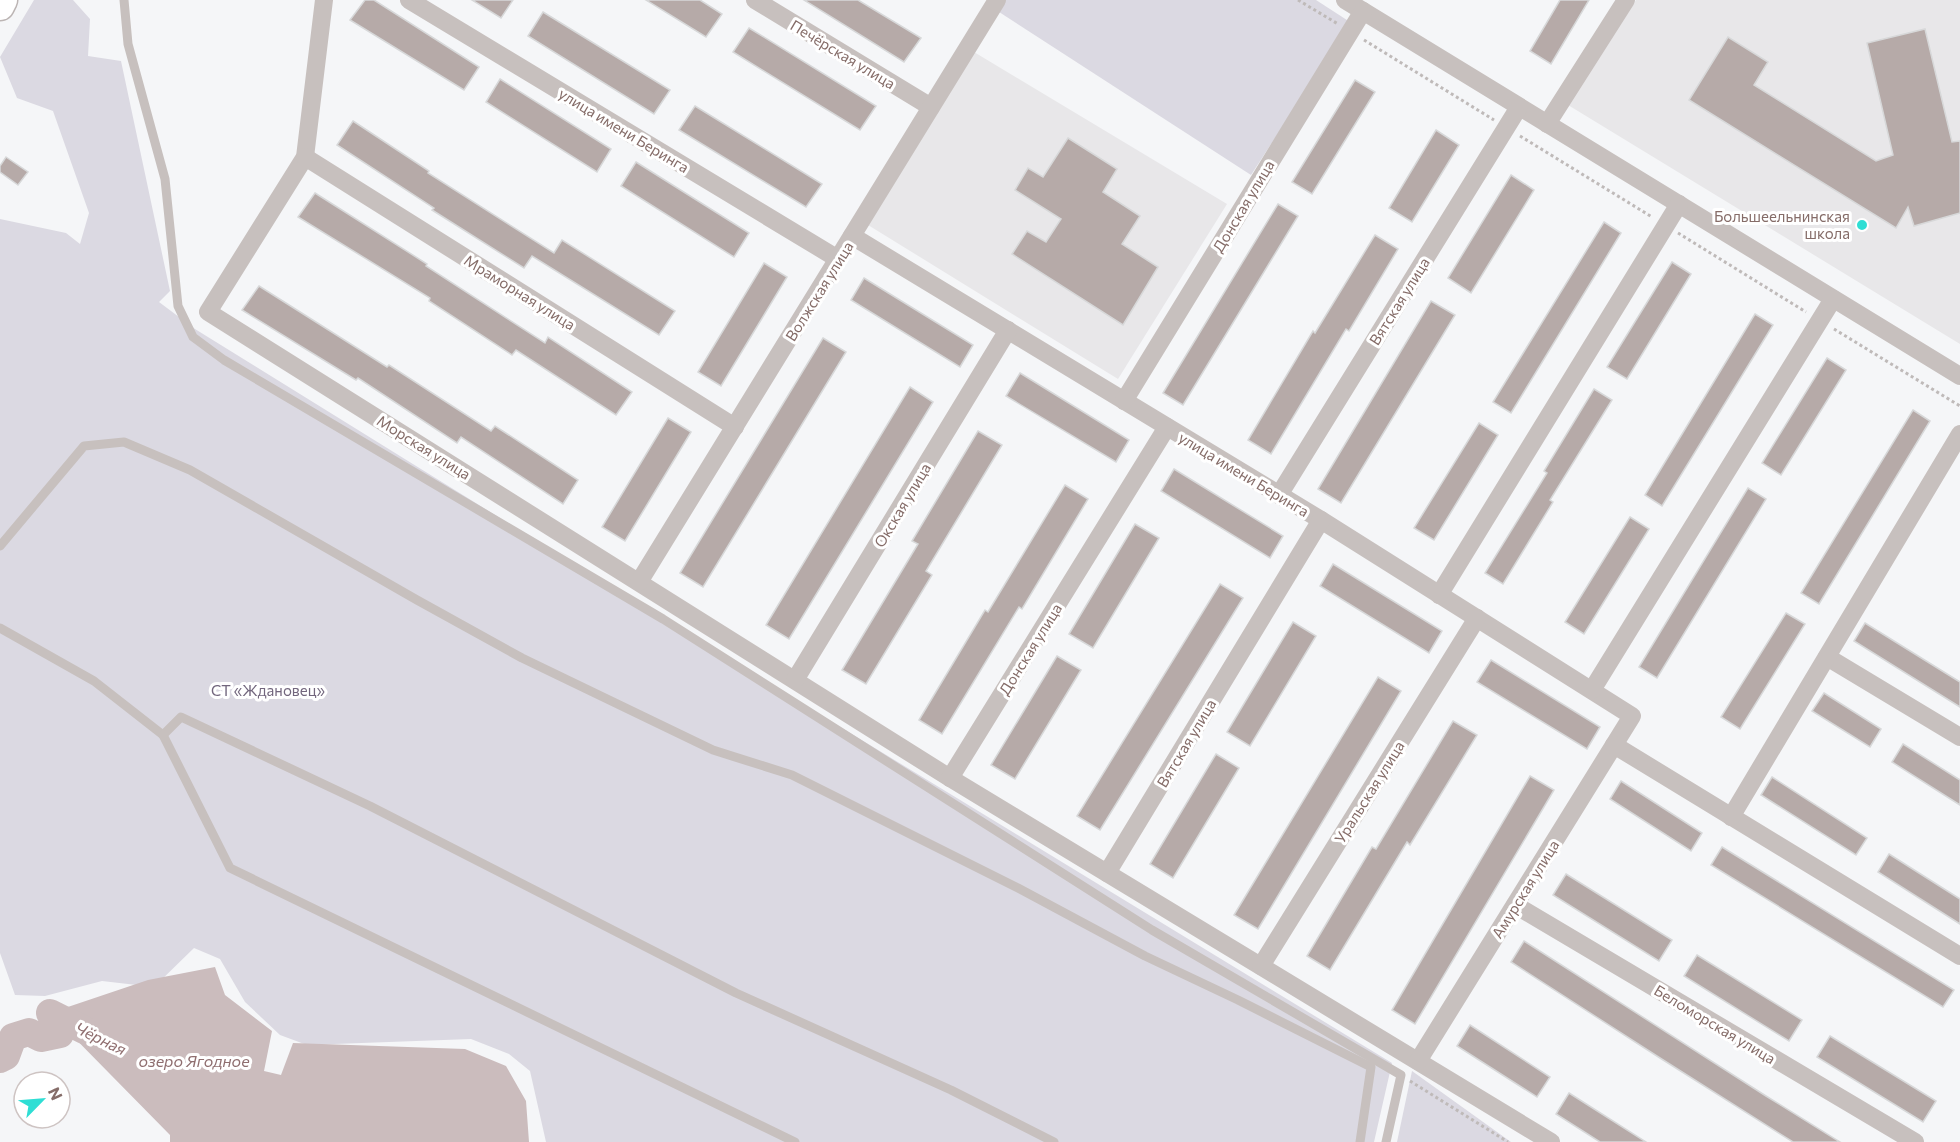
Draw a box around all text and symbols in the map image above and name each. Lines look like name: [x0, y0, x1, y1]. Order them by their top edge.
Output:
street label: Печёрская улица: [787, 16, 899, 92]
street label: улица имени Беринга: [556, 84, 692, 176]
street label: Донская улица: [1208, 157, 1278, 255]
place label: Большеельнинская школа: [1714, 207, 1850, 242]
marker: Большеельнинская школа: [1855, 218, 1869, 232]
street label: Волжская улица: [781, 238, 857, 344]
street label: Мраморная улица: [461, 251, 579, 333]
street label: Вятская улица: [1365, 254, 1433, 348]
street label: Морская улица: [374, 411, 474, 483]
street label: улица имени Беринга: [1176, 428, 1312, 520]
street label: Окская улица: [870, 460, 934, 550]
street label: Донская улица: [995, 600, 1065, 698]
park label: СТ «Ждановец»: [211, 681, 325, 699]
street label: Вятская улица: [1153, 696, 1219, 790]
street label: Уральская улица: [1330, 738, 1408, 846]
street label: Амурская улица: [1488, 837, 1562, 941]
street label: Беломорская улица: [1651, 981, 1779, 1067]
water label: Чёрная: [72, 1018, 130, 1058]
water label: озеро Ягодное: [138, 1051, 250, 1070]
north arrow: [12, 1070, 72, 1130]
text: N: [45, 1084, 67, 1103]

